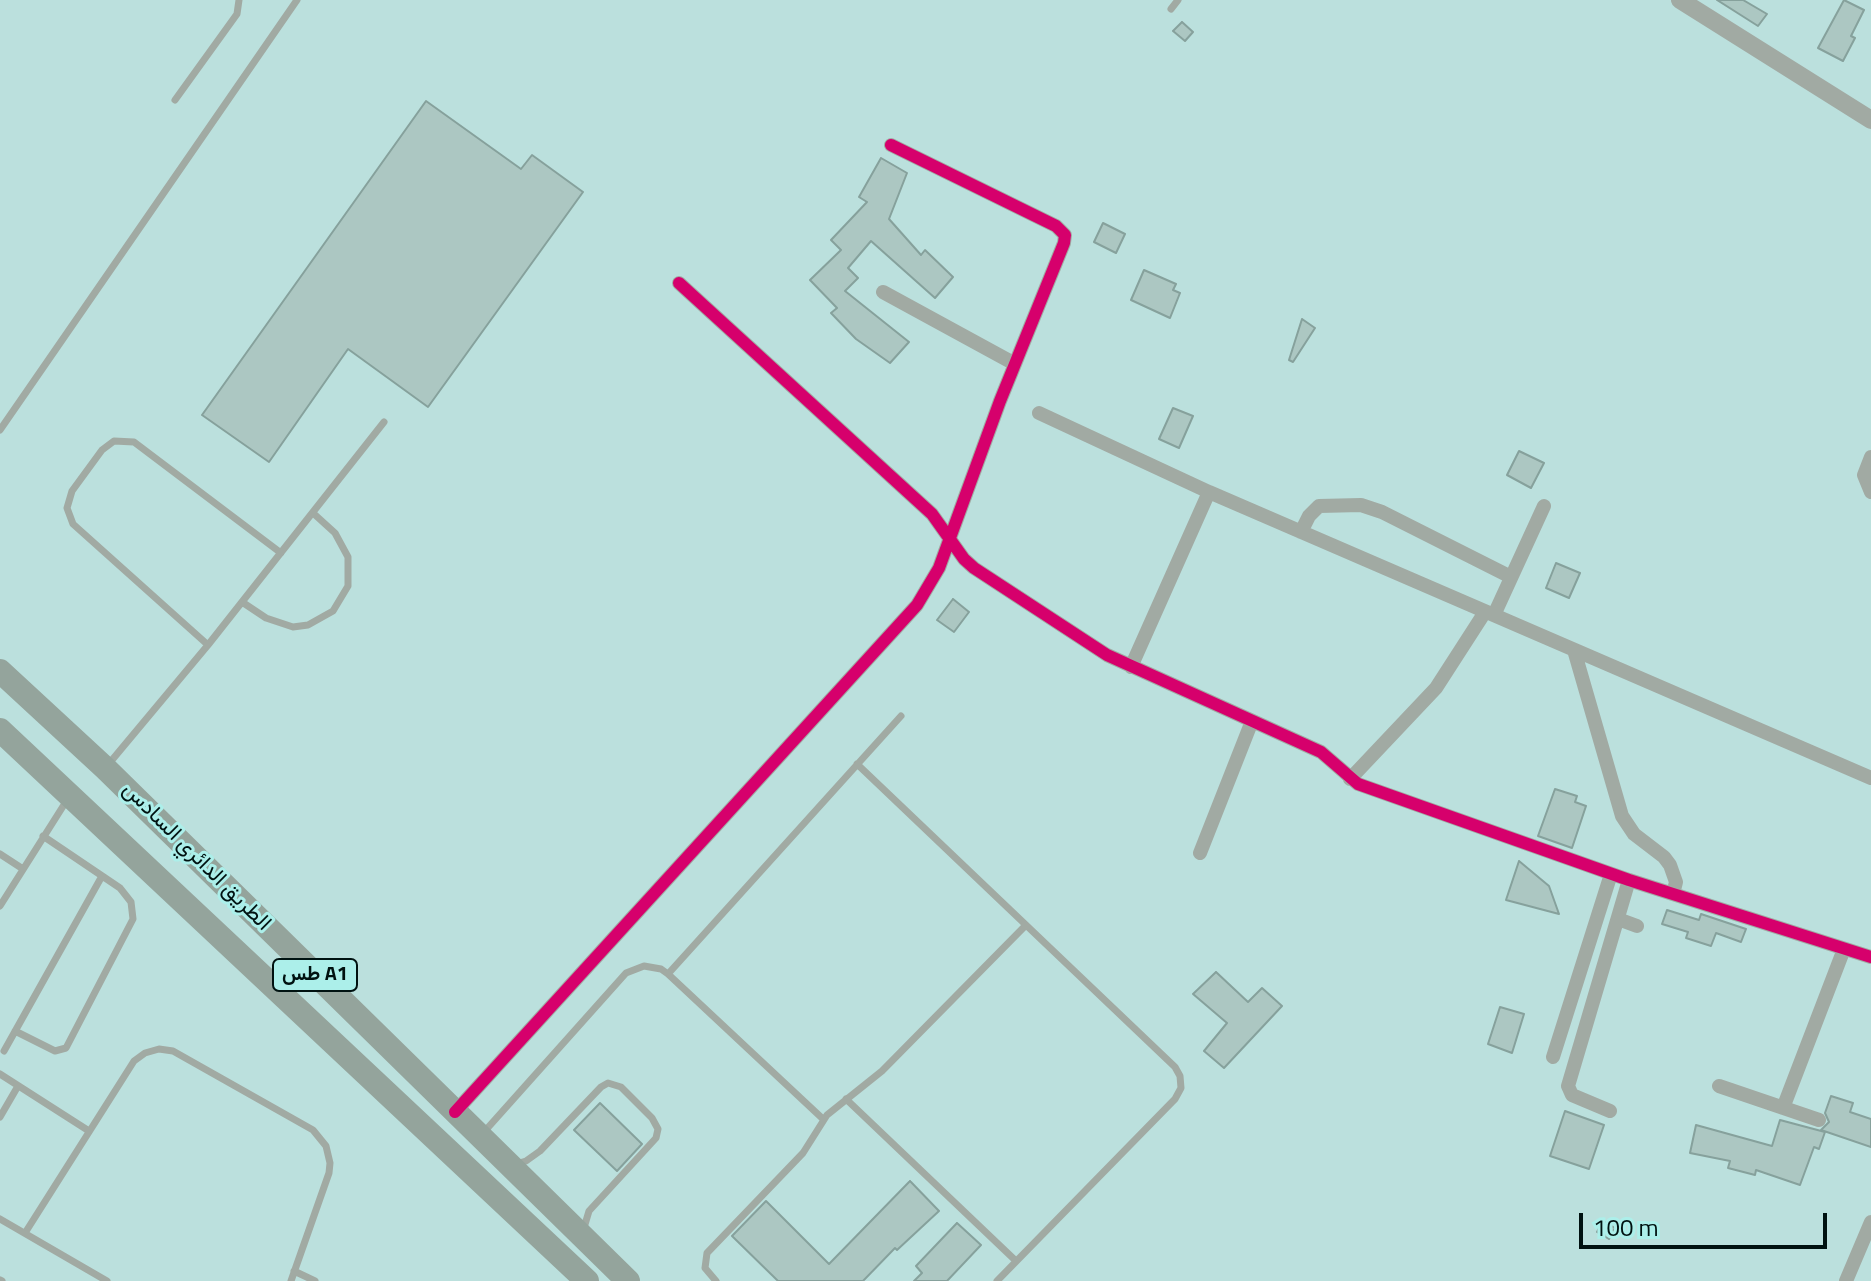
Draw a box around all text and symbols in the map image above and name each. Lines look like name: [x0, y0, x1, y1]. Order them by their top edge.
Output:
street label: الطريق الدائري السادس: [116, 777, 276, 937]
road number: طس A1: [273, 959, 357, 991]
scale bar: [1583, 1197, 1831, 1247]
text: 100 m: [1593, 1209, 1659, 1245]

